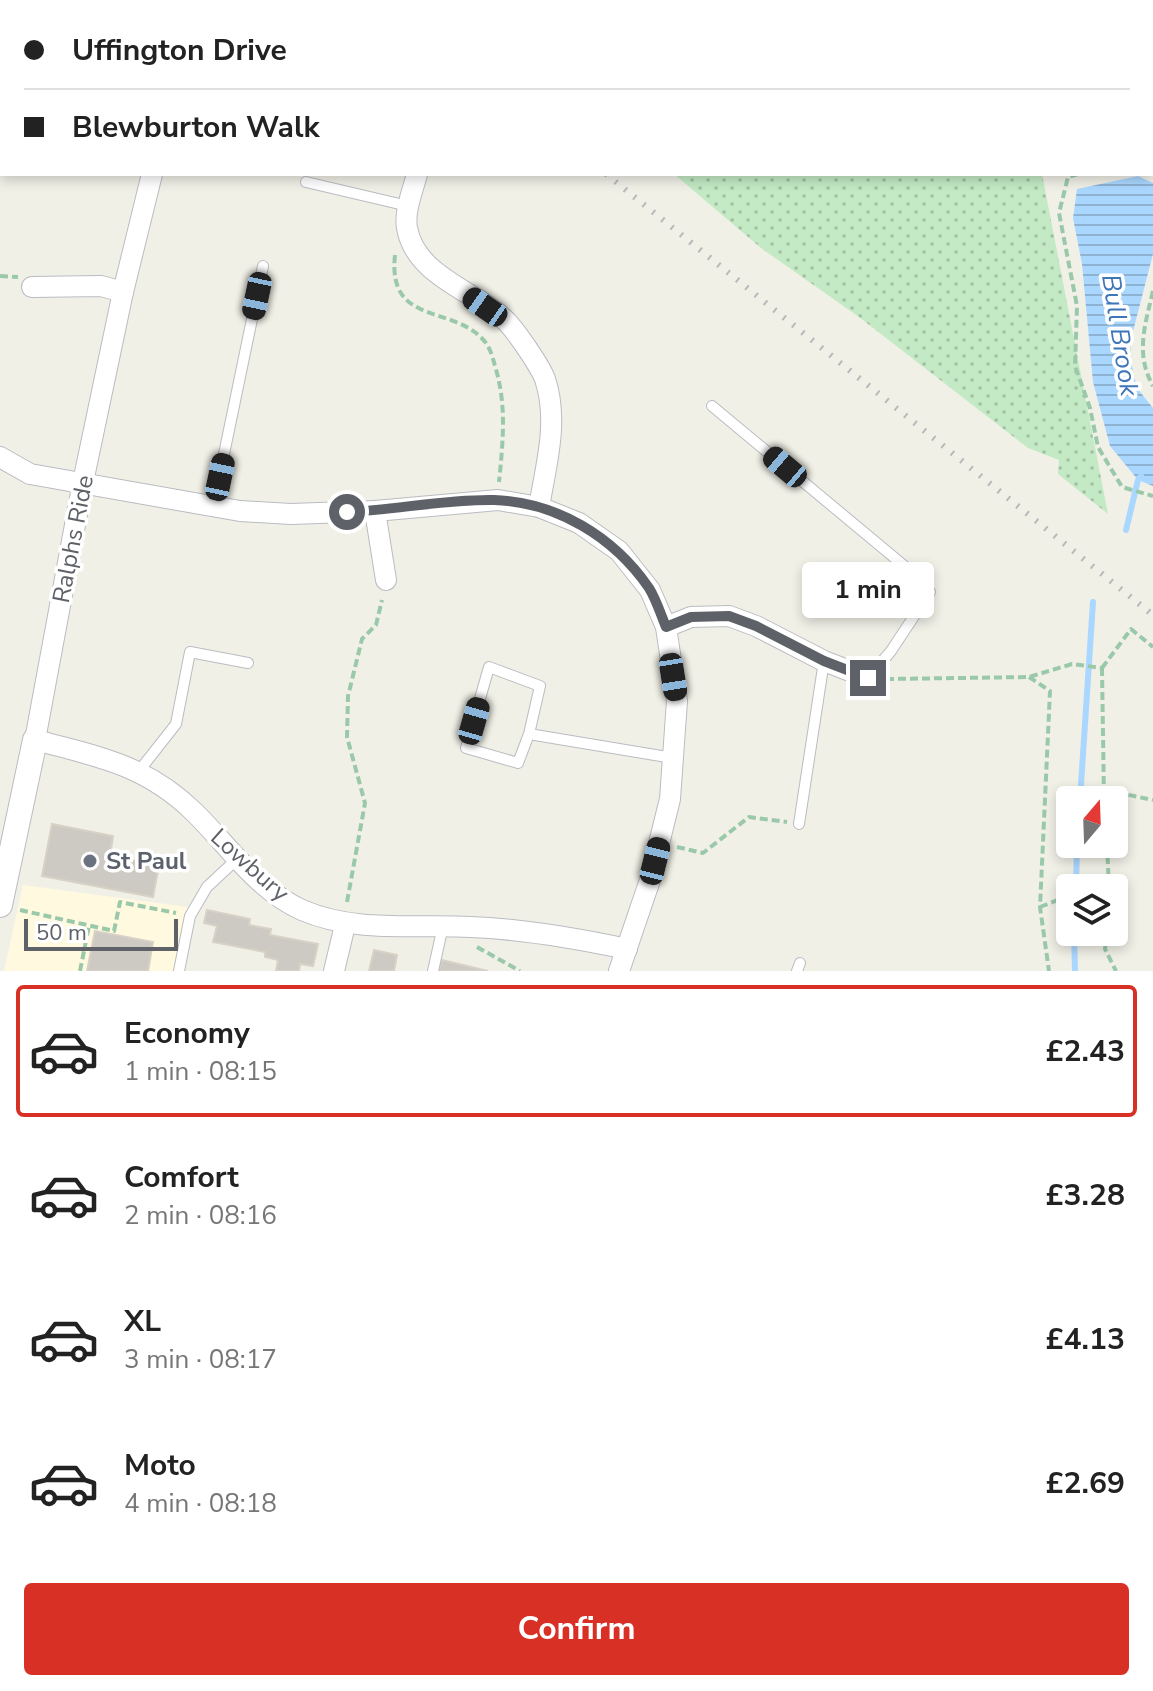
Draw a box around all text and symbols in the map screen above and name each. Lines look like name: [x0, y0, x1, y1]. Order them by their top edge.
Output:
text: Uffington Drive: [72, 30, 287, 71]
text: Blewburton Walk: [72, 107, 320, 148]
car: [240, 270, 274, 322]
water label: Bull Brook: [1093, 272, 1147, 399]
car: [458, 283, 512, 331]
car: [759, 442, 811, 492]
car: [203, 451, 237, 503]
street label: Ralphs Ride: [45, 472, 101, 606]
route start: [329, 494, 365, 530]
callout: 1 min: [802, 562, 934, 618]
text: 1 min: [834, 572, 902, 607]
car: [657, 651, 689, 703]
route end: [850, 660, 886, 696]
car: [456, 695, 492, 747]
north arrow: [1056, 786, 1128, 858]
map controls: [1056, 786, 1128, 946]
street label: Lowbury: [204, 821, 297, 909]
car: [638, 835, 672, 887]
place label: St Paul: [106, 845, 187, 877]
marker: St Paul: [81, 852, 99, 870]
button: layers: [1056, 874, 1128, 946]
scale bar: [24, 915, 178, 951]
text: 50 m: [36, 918, 87, 948]
text: Economy: [124, 1013, 250, 1054]
icon: car: [28, 1015, 100, 1087]
text: £2.43: [1046, 1031, 1125, 1072]
text: 1 min · 08:15: [124, 1054, 277, 1089]
text: Comfort: [124, 1157, 239, 1198]
icon: car: [28, 1159, 100, 1231]
text: £3.28: [1046, 1175, 1125, 1216]
text: 2 min · 08:16: [124, 1198, 277, 1233]
text: XL: [124, 1301, 161, 1342]
icon: car: [28, 1303, 100, 1375]
text: £4.13: [1046, 1319, 1125, 1360]
text: 3 min · 08:17: [124, 1342, 277, 1377]
text: Moto: [124, 1445, 196, 1486]
icon: car: [28, 1447, 100, 1519]
text: £2.69: [1046, 1463, 1125, 1504]
text: 4 min · 08:18: [124, 1486, 277, 1521]
button: Confirm: [24, 1583, 1129, 1675]

